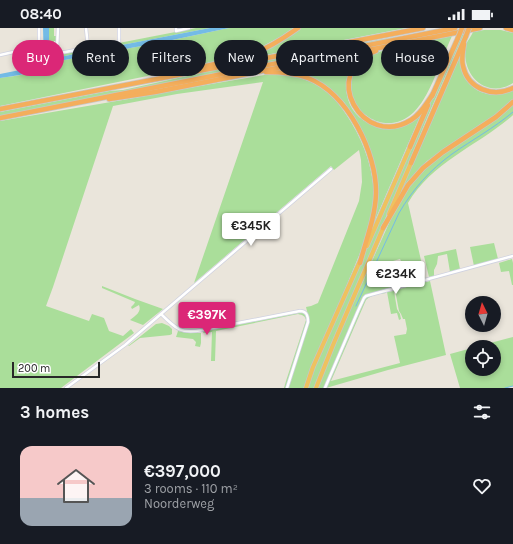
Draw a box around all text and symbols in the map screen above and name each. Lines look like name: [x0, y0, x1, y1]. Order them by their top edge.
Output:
text: 08:40: [20, 5, 62, 23]
chip: Buy: [12, 40, 64, 76]
chip: Rent: [72, 40, 129, 76]
chip: Filters: [137, 40, 206, 76]
chip: New: [214, 40, 268, 76]
chip: Apartment: [276, 40, 373, 76]
chip: House: [381, 40, 449, 76]
pin: €345K: [223, 213, 279, 247]
text: €345K: [231, 218, 271, 233]
pin: €234K: [368, 261, 424, 295]
text: €234K: [376, 266, 416, 281]
north arrow: [465, 296, 501, 332]
map controls: [465, 296, 501, 376]
pin: €397K: [179, 302, 235, 336]
text: €397K: [187, 307, 227, 322]
button: locate: [465, 340, 501, 376]
scale bar: [12, 360, 100, 379]
text: 200 m: [18, 362, 50, 375]
icon: filters: [471, 401, 493, 423]
text: 3 homes: [20, 402, 89, 422]
text: €397,000: [144, 461, 221, 481]
icon: home: [52, 462, 100, 510]
icon: heart: [471, 475, 493, 497]
text: 3 rooms · 110 m²: [144, 481, 238, 496]
text: Noorderweg: [144, 496, 214, 511]

